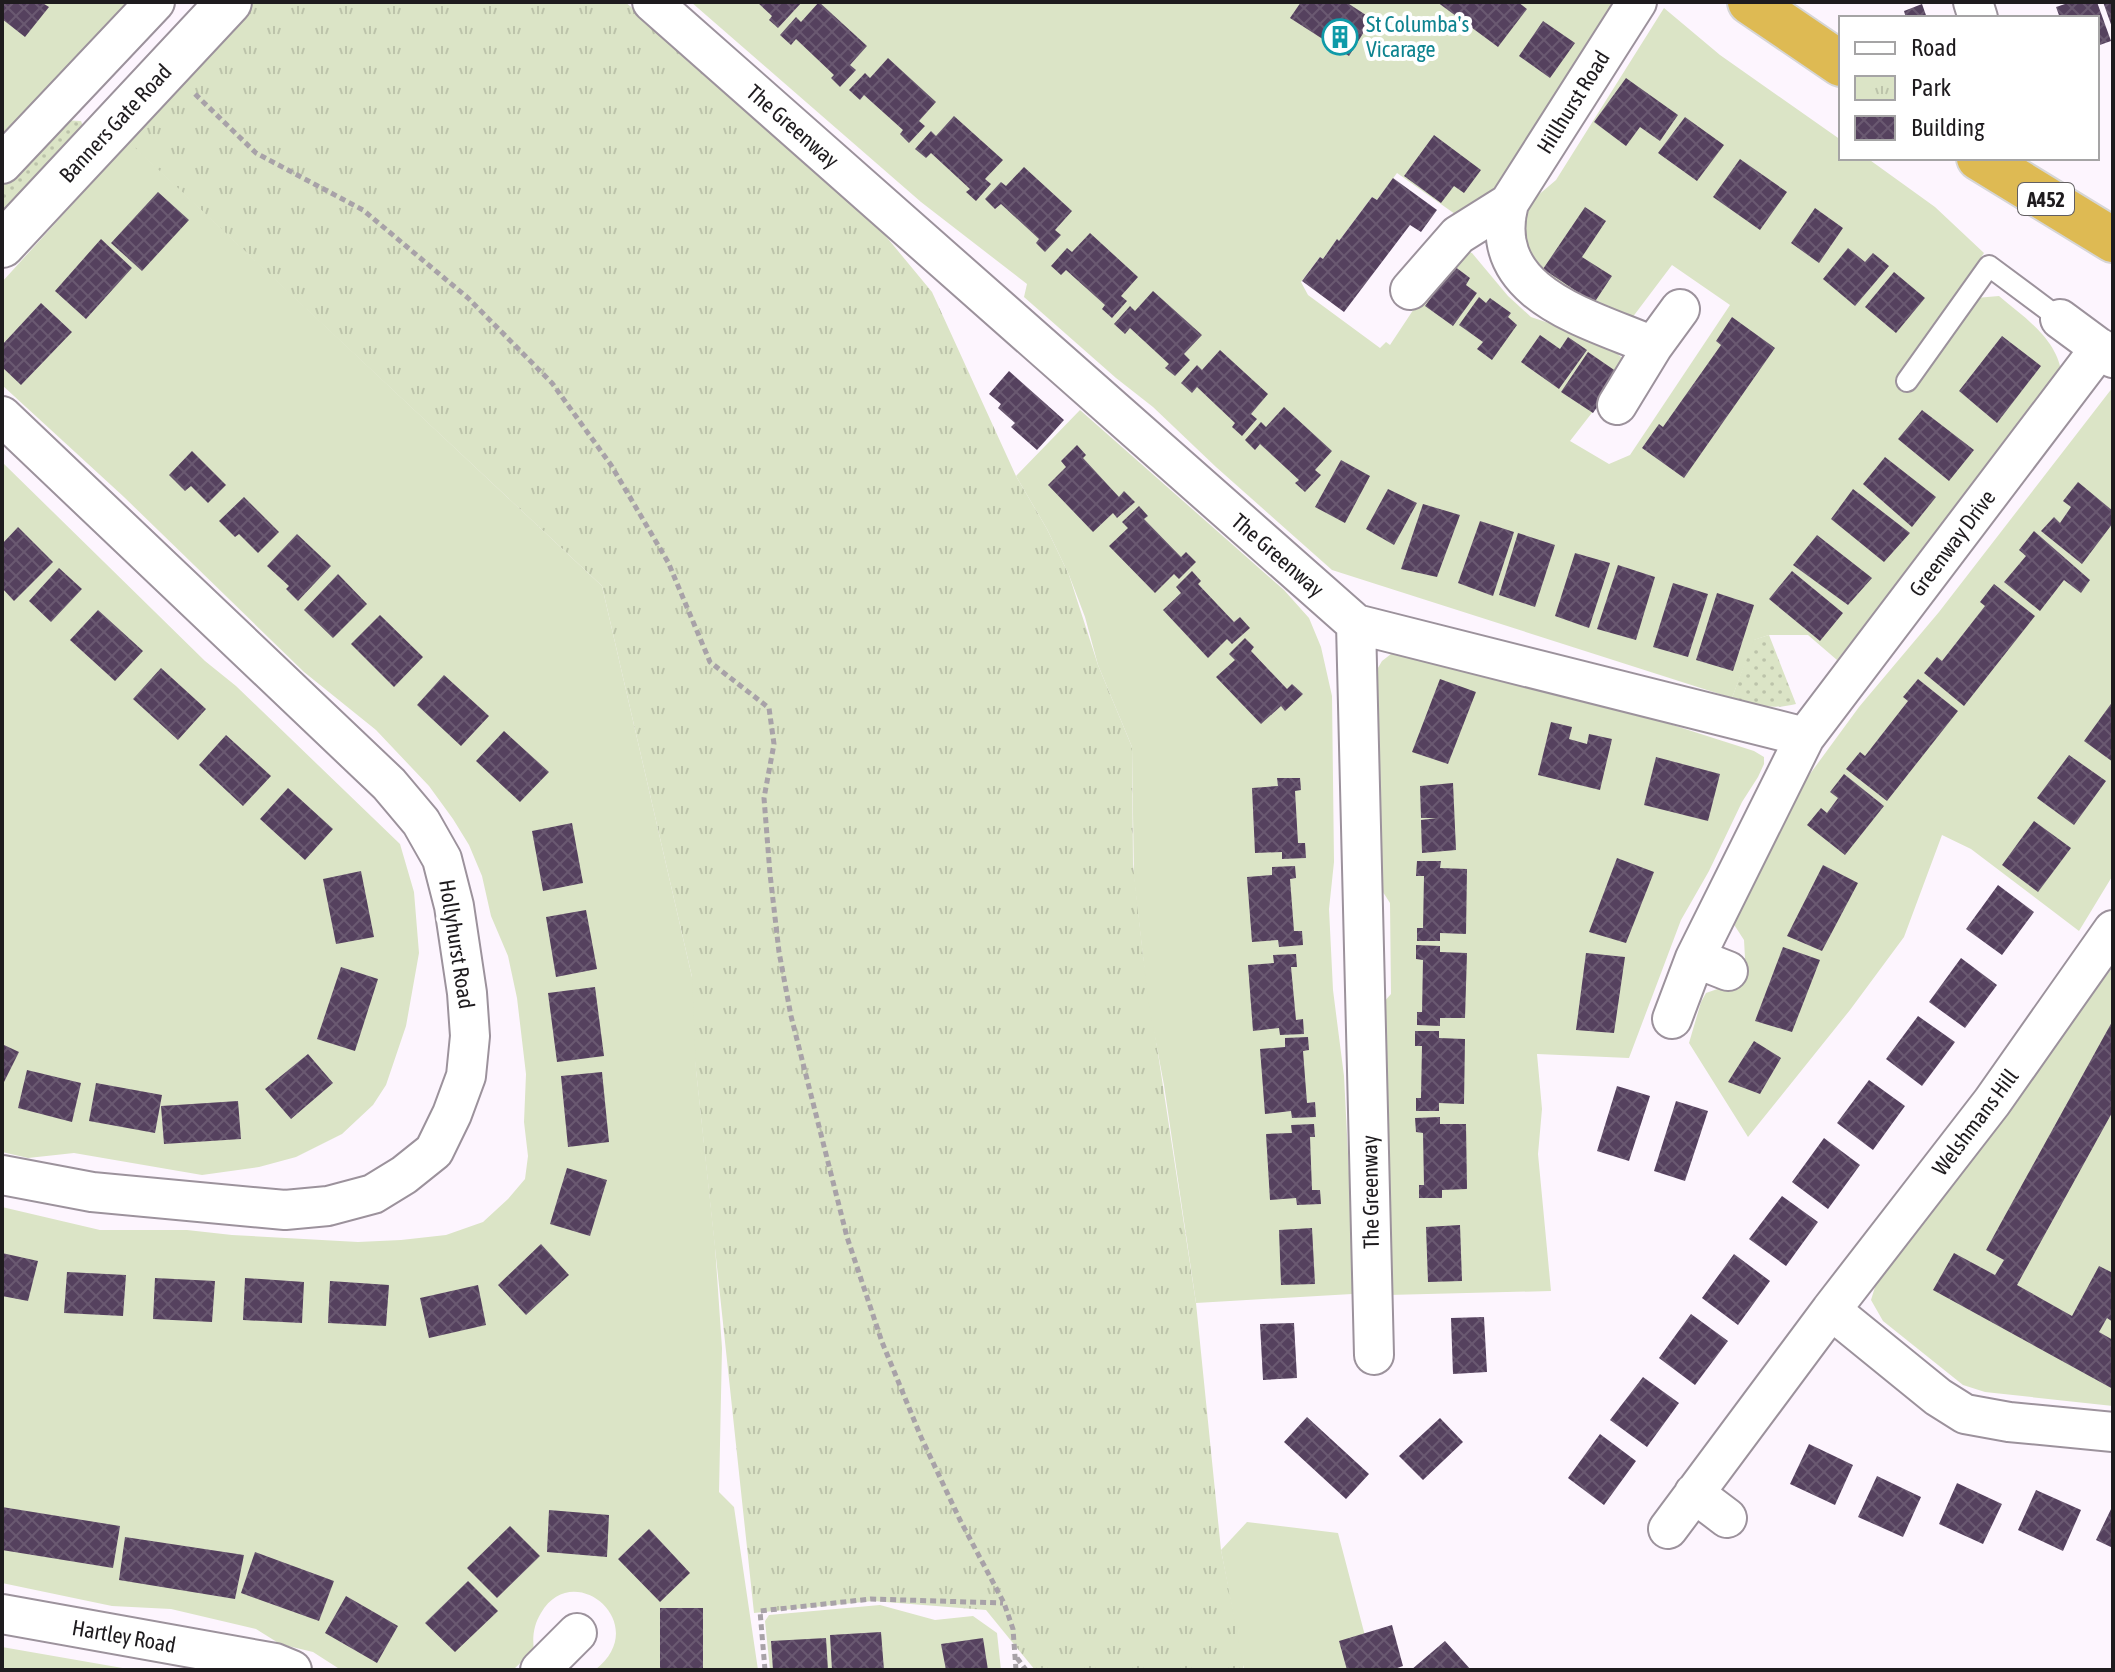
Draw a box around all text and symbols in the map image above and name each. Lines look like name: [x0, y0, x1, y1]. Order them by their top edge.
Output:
place label: St Columba's Vicarage: [1366, 11, 1469, 62]
legend: [1839, 16, 2099, 160]
building icon: St Columba's Vicarage: [1321, 18, 1359, 56]
text: Road: [1911, 34, 1957, 61]
street label: Hillhurst Road: [1531, 46, 1615, 158]
street label: Banners Gate Road: [54, 58, 176, 188]
text: Park: [1911, 74, 1952, 101]
street label: The Greenway: [742, 79, 844, 173]
text: Building: [1911, 114, 1985, 141]
road number: A452: [2018, 183, 2074, 215]
street label: Greenway Drive: [1904, 485, 2000, 601]
street label: The Greenway: [1227, 508, 1329, 602]
street label: Hollyhurst Road: [434, 878, 480, 1010]
street label: Welshmans Hill: [1927, 1064, 2024, 1180]
street label: The Greenway: [1356, 1135, 1384, 1249]
street label: Hartley Road: [70, 1614, 178, 1658]

